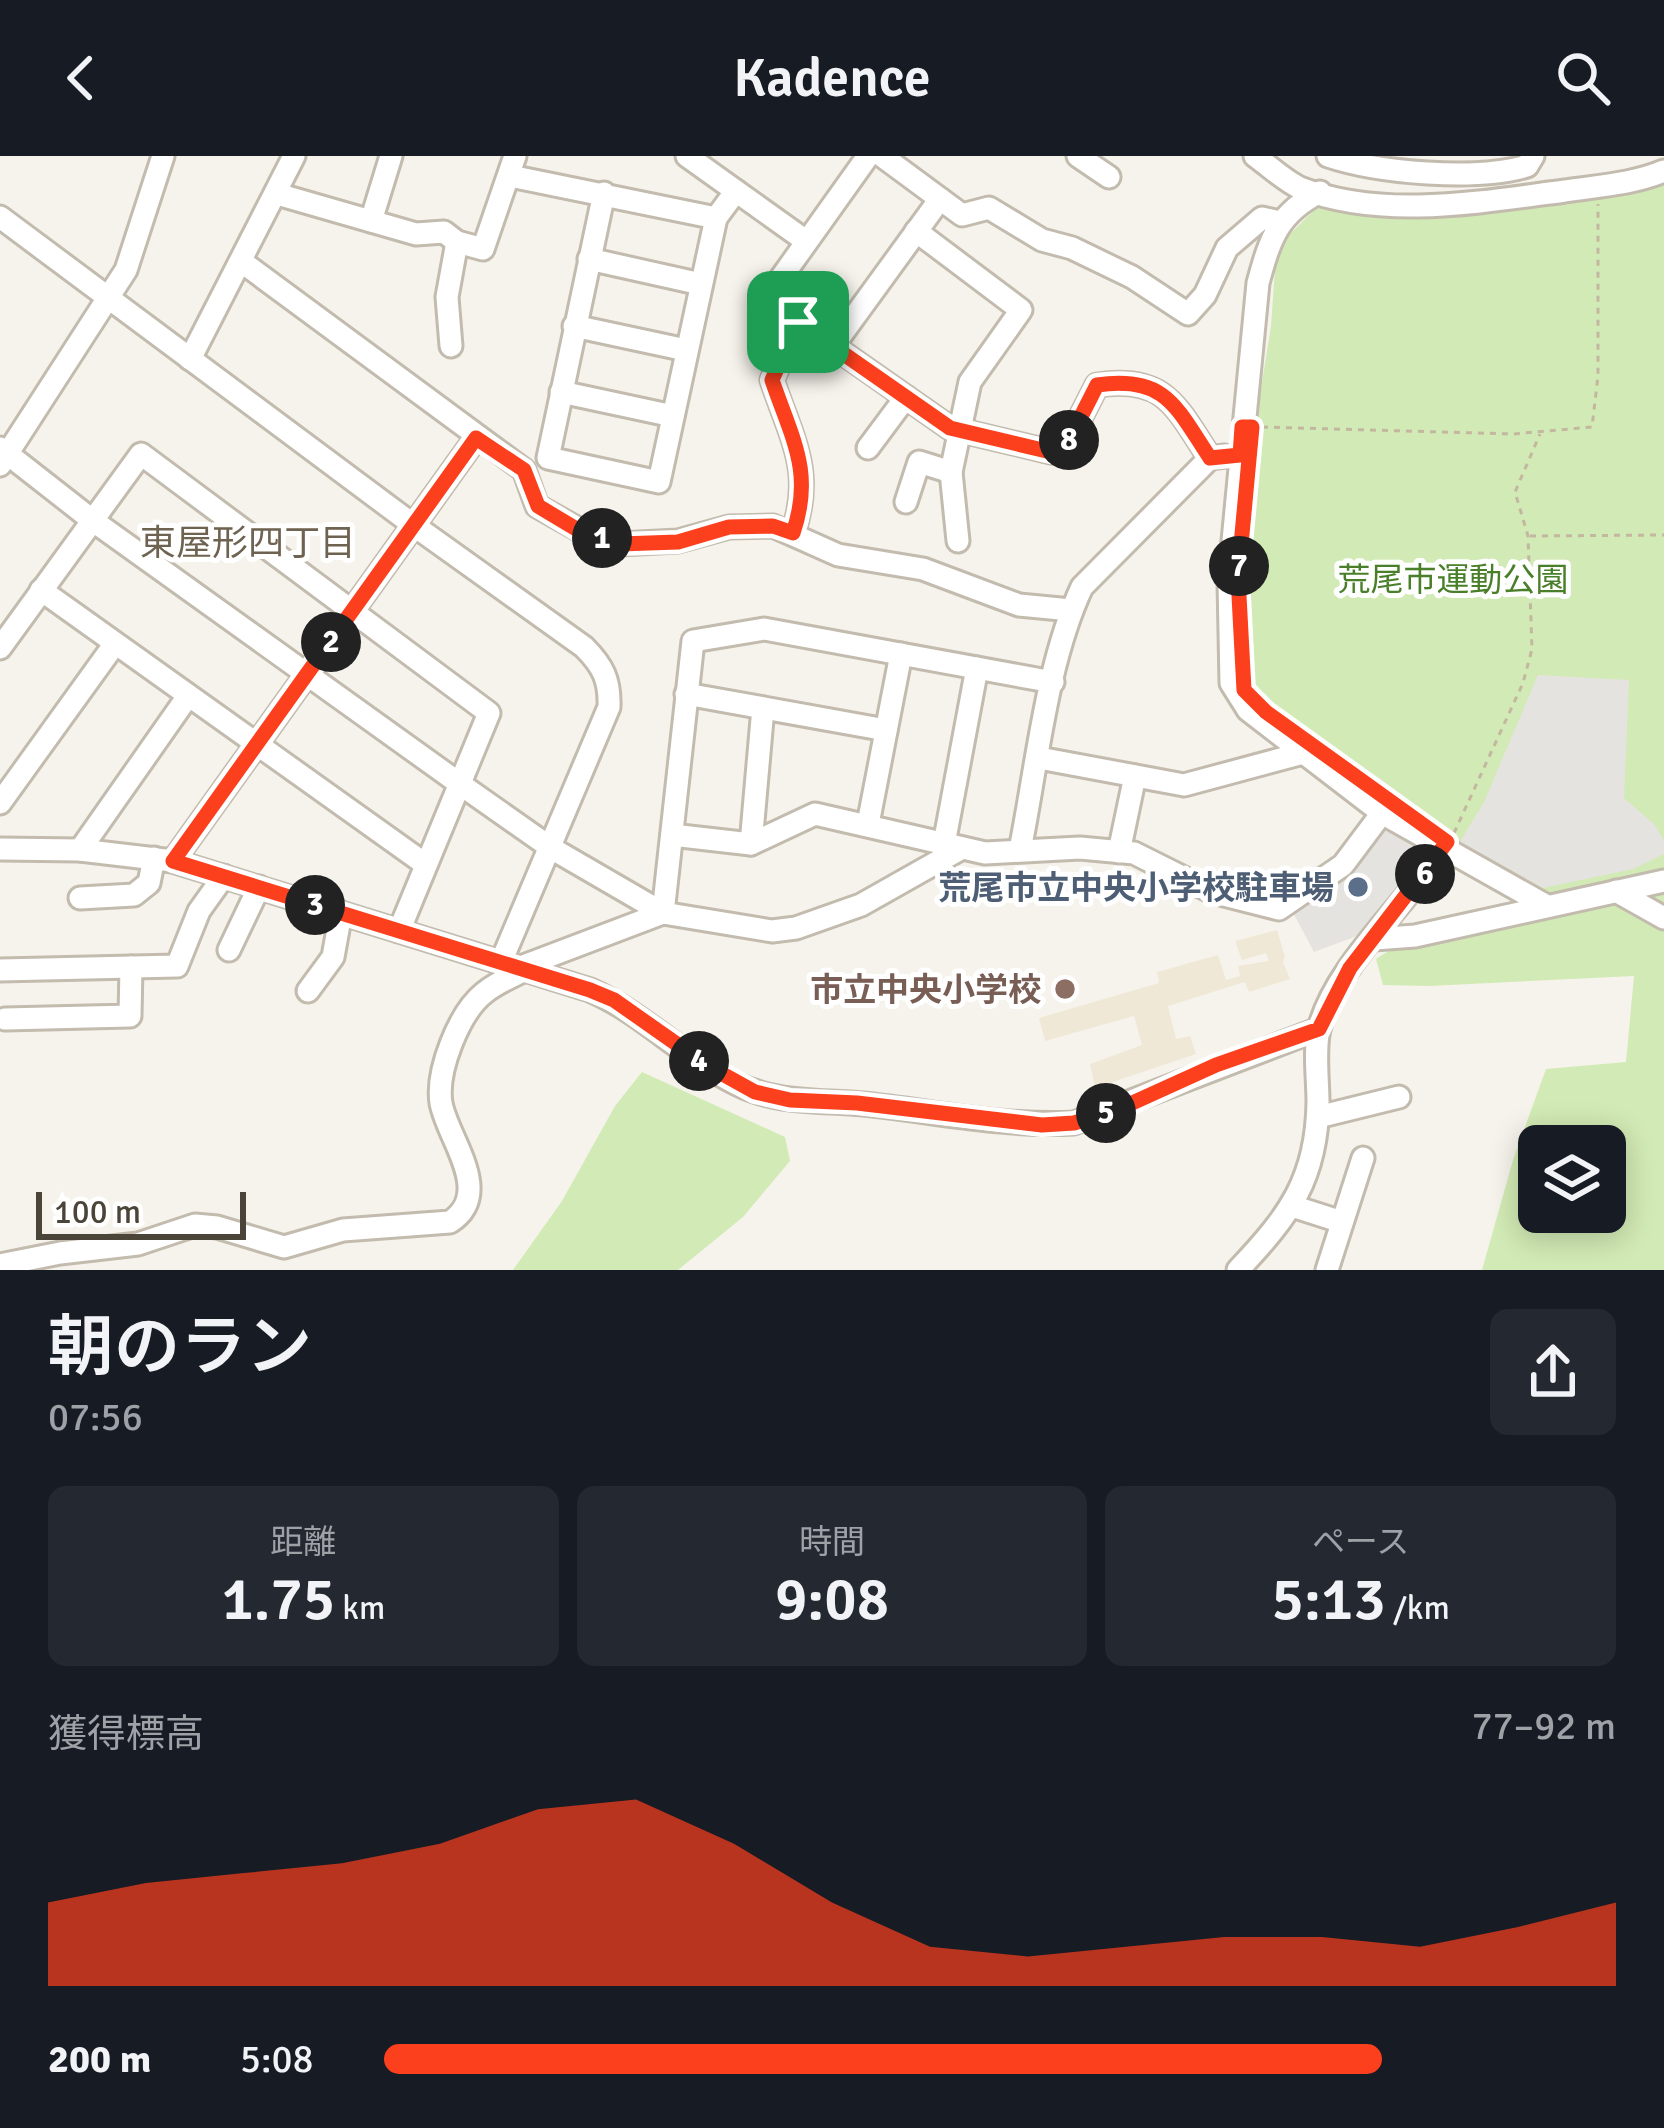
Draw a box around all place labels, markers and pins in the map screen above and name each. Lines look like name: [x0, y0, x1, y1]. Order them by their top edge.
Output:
pin: [747, 271, 849, 373]
pin: 8: [1039, 410, 1099, 470]
pin: 1: [572, 508, 632, 568]
pin: 7: [1209, 536, 1269, 596]
pin: 2: [301, 612, 361, 672]
pin: 6: [1395, 844, 1455, 904]
place label: 荒尾市立中央小学校駐車場: [938, 868, 1334, 909]
marker: 荒尾市立中央小学校駐車場: [1345, 874, 1371, 900]
pin: 3: [285, 875, 345, 935]
place label: 市立中央小学校: [810, 970, 1041, 1011]
marker: 市立中央小学校: [1052, 976, 1078, 1002]
pin: 4: [669, 1031, 729, 1091]
pin: 5: [1076, 1083, 1136, 1143]

